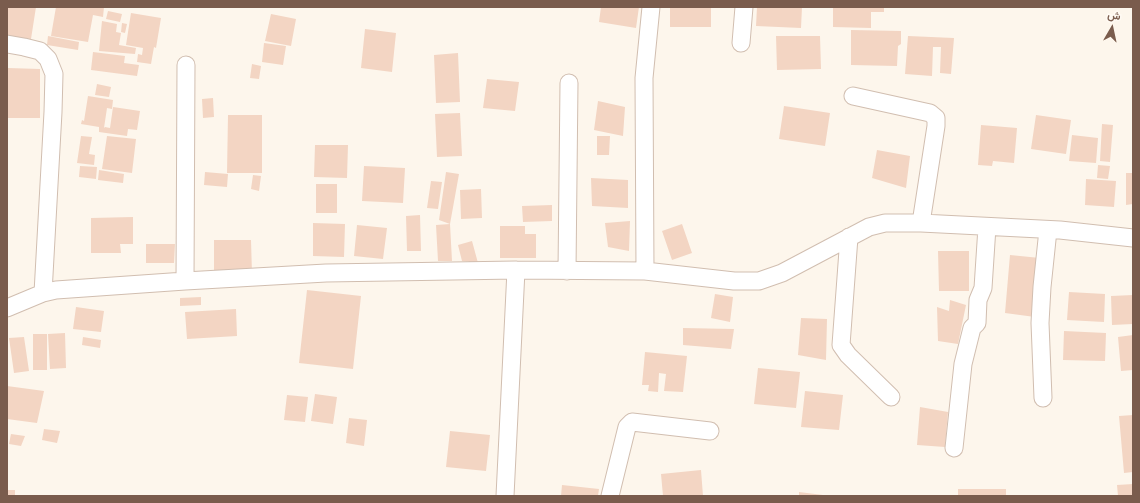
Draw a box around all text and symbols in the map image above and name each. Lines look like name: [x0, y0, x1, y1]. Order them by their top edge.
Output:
north arrow: [1092, 8, 1132, 48]
text: ش: [1106, 8, 1122, 23]

